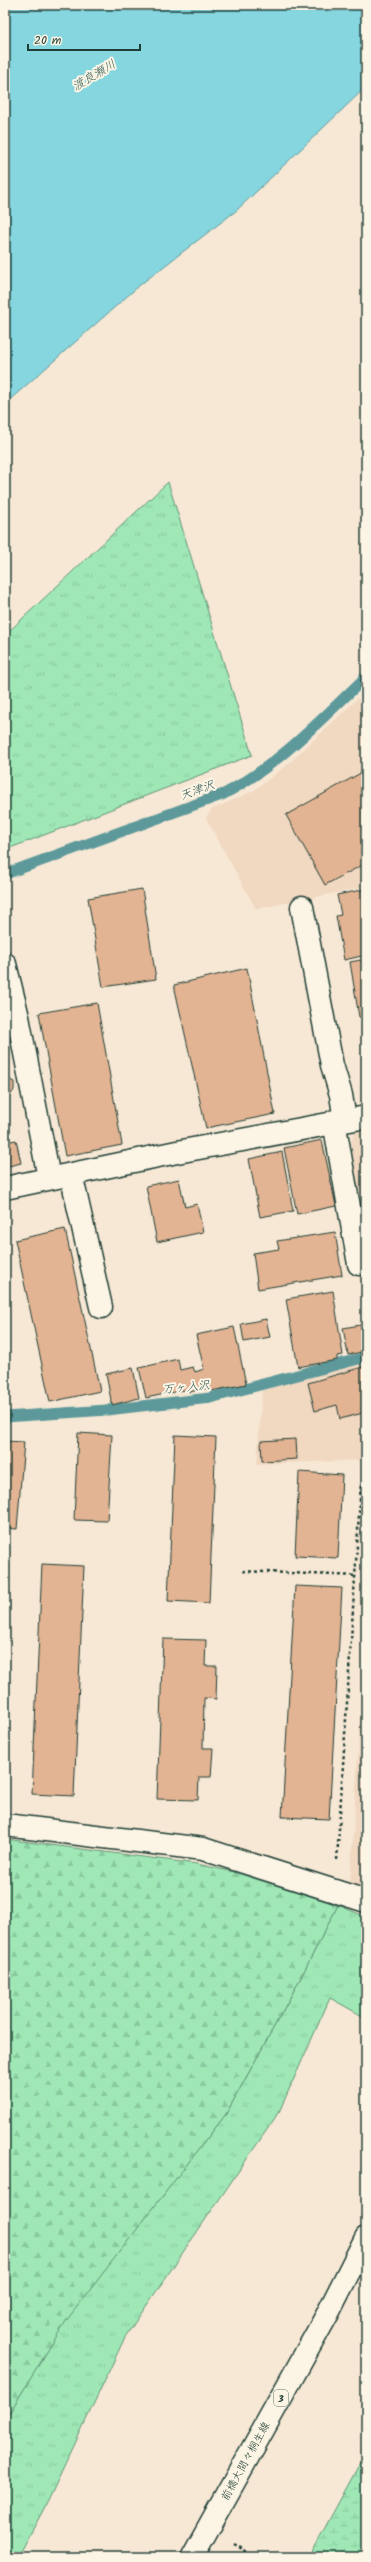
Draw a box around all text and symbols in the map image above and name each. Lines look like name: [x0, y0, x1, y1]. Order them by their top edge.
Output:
scale bar: [28, 26, 140, 52]
text: 20 m: [34, 31, 62, 50]
water label: 渡良瀬川: [69, 55, 120, 96]
water label: 天津沢: [177, 775, 218, 806]
water label: 万ヶ入沢: [161, 1375, 212, 1399]
road number: 3: [274, 2390, 288, 2406]
street label: 前橋大間々桐生線: [217, 2419, 275, 2504]

